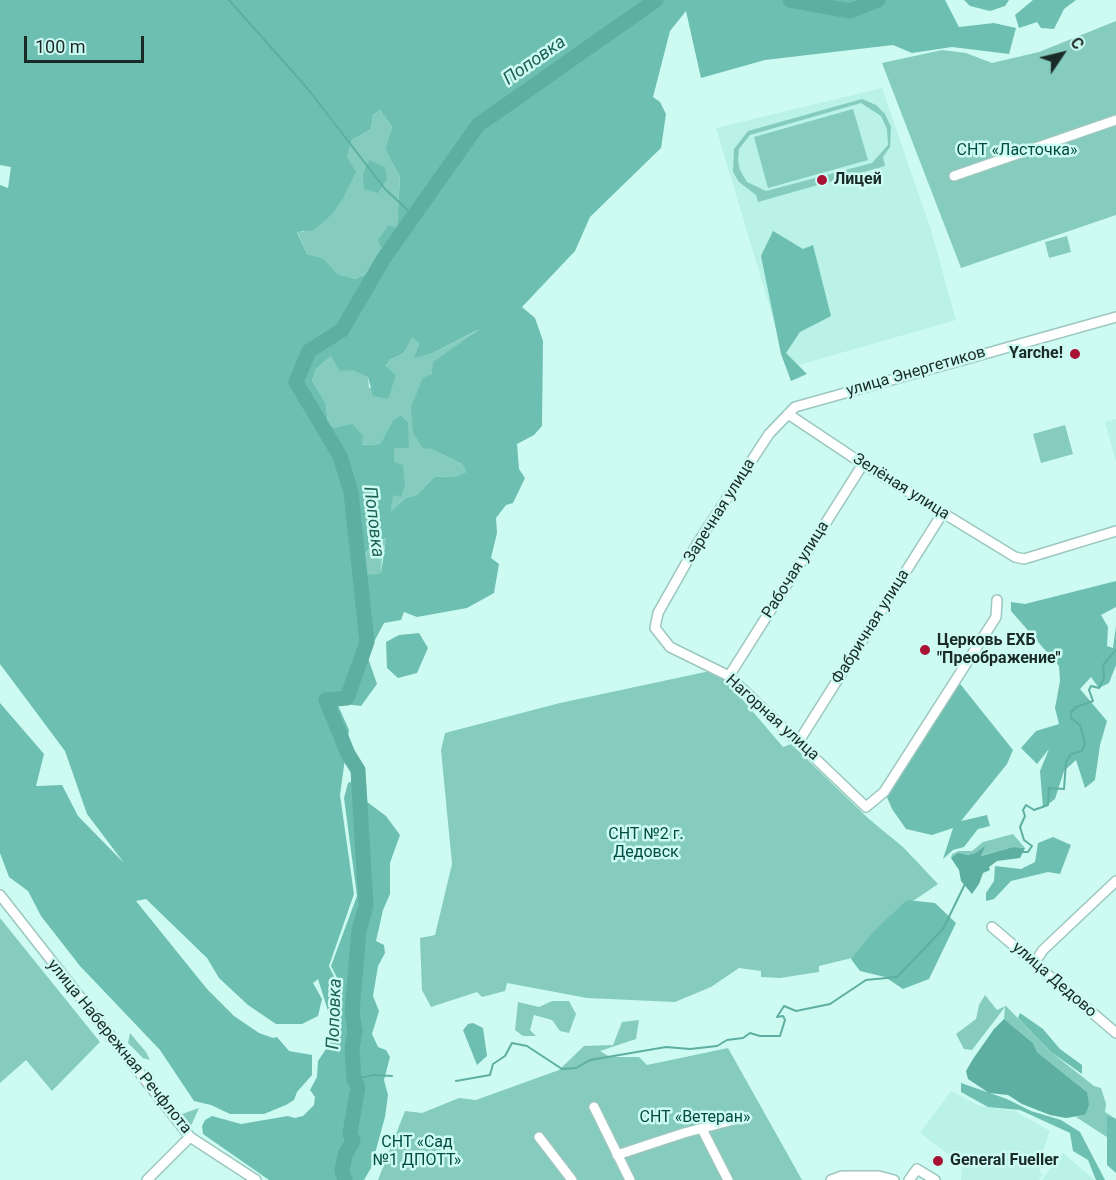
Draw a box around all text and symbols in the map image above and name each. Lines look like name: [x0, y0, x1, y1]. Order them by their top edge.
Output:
scale bar: [27, 24, 147, 62]
north arrow: [1032, 24, 1092, 84]
water label: Поповка: [500, 32, 570, 90]
text: С: [1066, 34, 1088, 53]
text: 100 m: [35, 36, 86, 57]
park label: СНТ «Ласточка»: [956, 141, 1078, 161]
place label: Лицей: [834, 170, 882, 190]
marker: Лицей: [815, 173, 829, 187]
street label: улица Энергетиков: [844, 343, 988, 401]
place label: Yarche!: [1009, 344, 1063, 364]
marker: Yarche!: [1068, 347, 1082, 361]
street label: Зелёная улица: [849, 450, 953, 524]
street label: Заречная улица: [680, 455, 760, 567]
water label: Поповка: [358, 485, 388, 559]
street label: Рабочая улица: [759, 518, 833, 622]
street label: Фабричная улица: [828, 566, 914, 688]
place label: Церковь ЕХБ "Преображение": [937, 631, 1061, 669]
marker: Церковь ЕХБ "Преображение": [918, 643, 932, 657]
street label: Нагорная улица: [721, 671, 823, 765]
park label: СНТ №2 г. Дедовск: [608, 825, 684, 863]
street label: улица Дедово: [1008, 938, 1100, 1022]
street label: улица Набережная Речфлота: [43, 956, 195, 1138]
water label: Поповка: [323, 978, 347, 1050]
park label: СНТ «Ветеран»: [640, 1108, 750, 1128]
park label: СНТ «Сад №1 ДПОТТ»: [373, 1133, 461, 1171]
place label: General Fueller: [950, 1151, 1059, 1171]
marker: General Fueller: [931, 1154, 945, 1168]

